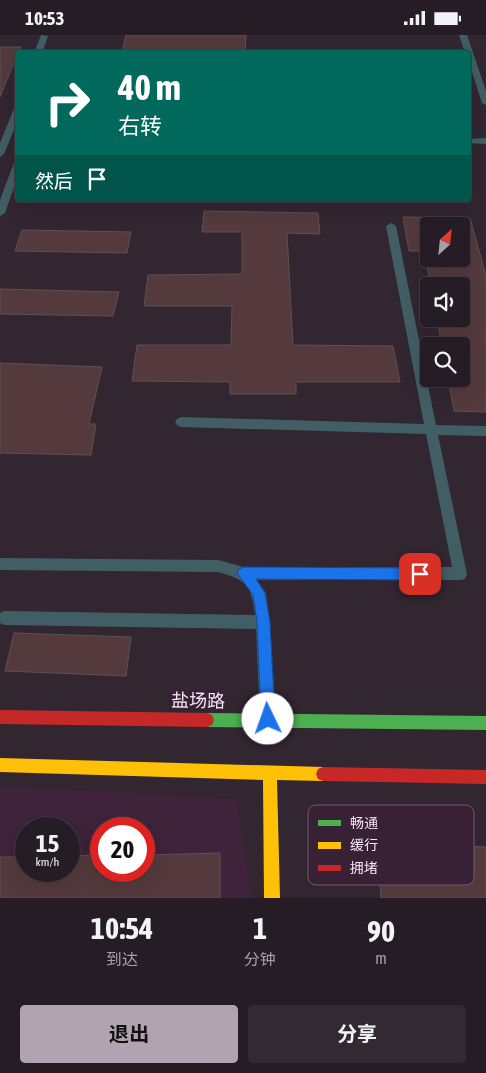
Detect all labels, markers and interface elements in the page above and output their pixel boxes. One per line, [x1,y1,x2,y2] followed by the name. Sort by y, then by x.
[25,7,64,29] text: 10:53
[118,67,181,107] text: 40 m
[35,70,100,135] icon: right
[118,113,162,139] text: 右转
[83,165,111,193] icon: arrive
[35,170,73,192] text: 然后
[420,217,470,267] north arrow
[420,217,470,387] map controls
[420,277,470,327] button: sound
[420,337,470,387] button: search
[399,553,441,595] pin
[406,560,434,588] icon: arrive
[171,690,225,711] street label: 盐场路
[241,692,293,744] position arrow
[308,805,474,885] legend
[350,815,378,831] text: 畅通
[90,817,155,882] speed limit sign: 20
[36,829,59,857] text: 15
[350,837,378,853] text: 缓行
[36,855,59,869] text: km/h
[350,860,378,876] text: 拥堵
[91,911,153,945] text: 10:54
[253,911,267,945] text: 1
[367,914,395,948] text: 90
[375,949,387,967] text: m
[106,950,138,968] text: 到达
[244,950,276,968] text: 分钟
[20,1005,238,1063] button: 退出
[248,1005,466,1063] button: 分享

